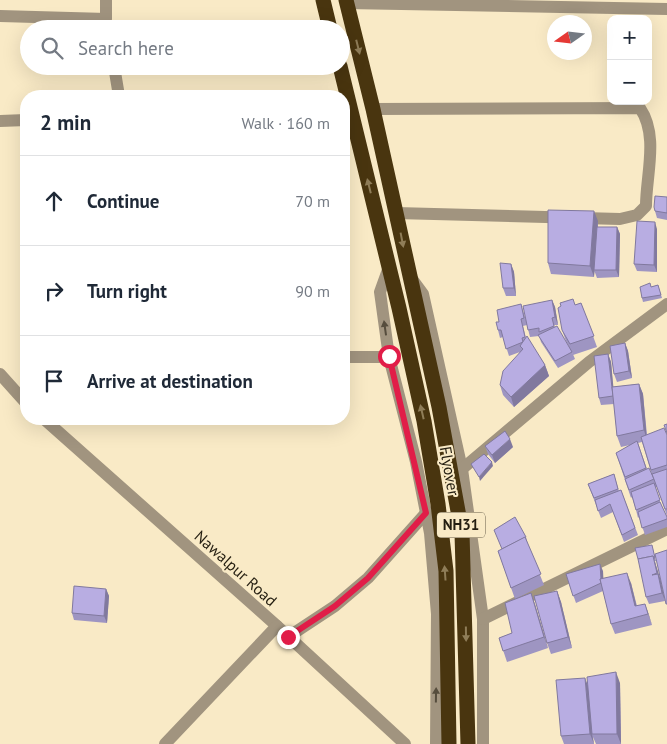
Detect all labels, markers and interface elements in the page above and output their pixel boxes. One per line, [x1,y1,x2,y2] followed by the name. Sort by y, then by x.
[547,15,592,60] north arrow
[607,15,652,105] map controls
[607,15,652,60] button: +
[20,20,350,75] search box
[38,34,66,62] icon: search
[78,36,174,60] text: Search here
[354,40,362,55] one-way arrow
[607,60,652,105] button: −
[40,109,91,136] text: 2 min
[241,113,330,133] text: Walk · 160 m
[365,178,373,193] one-way arrow
[40,187,68,215] icon: ahead
[87,189,159,213] text: Continue
[295,191,330,211] text: 70 m
[398,232,406,248] one-way arrow
[40,277,68,305] icon: right
[87,279,167,303] text: Turn right
[295,281,330,301] text: 90 m
[381,320,389,336] one-way arrow
[378,345,401,368] route start
[40,367,68,395] icon: arrive
[87,369,253,393] text: Arrive at destination
[418,405,426,420] one-way arrow
[436,445,464,498] street label: Flyover
[437,512,485,538] road number: NH31
[191,526,281,610] street label: Nawalpur Road
[441,565,449,581] one-way arrow
[277,626,300,649] route end
[462,627,470,643] one-way arrow
[432,687,440,703] one-way arrow

